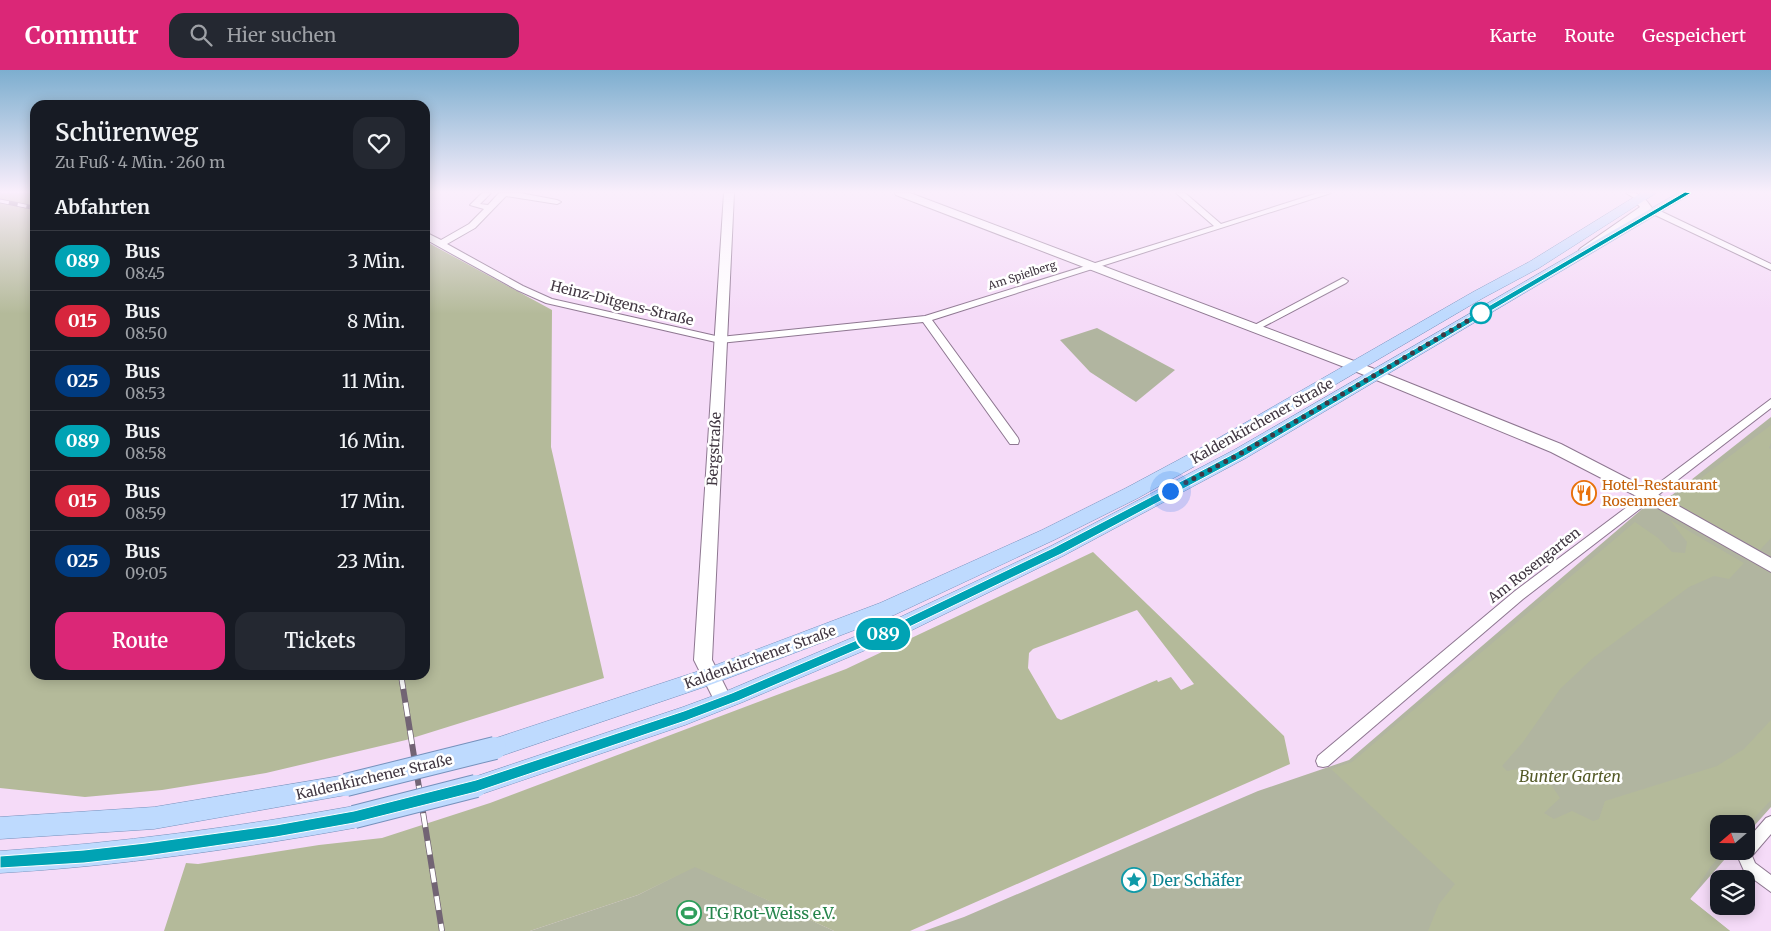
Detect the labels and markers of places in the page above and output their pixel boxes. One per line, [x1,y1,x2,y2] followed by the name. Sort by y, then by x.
[1470,302,1492,324] unlabelled marker
[1602,476,1718,510] place label: Hotel-Restaurant Rosenmeer
[1571,480,1597,506] restaurant icon: Hotel-Restaurant Rosenmeer
[1121,867,1147,893] place icon: Der Schäfer
[1152,870,1242,890] place label: Der Schäfer
[676,900,702,926] sports icon: TG Rot-Weiss e.V.
[706,903,836,923] place label: TG Rot-Weiss e.V.

